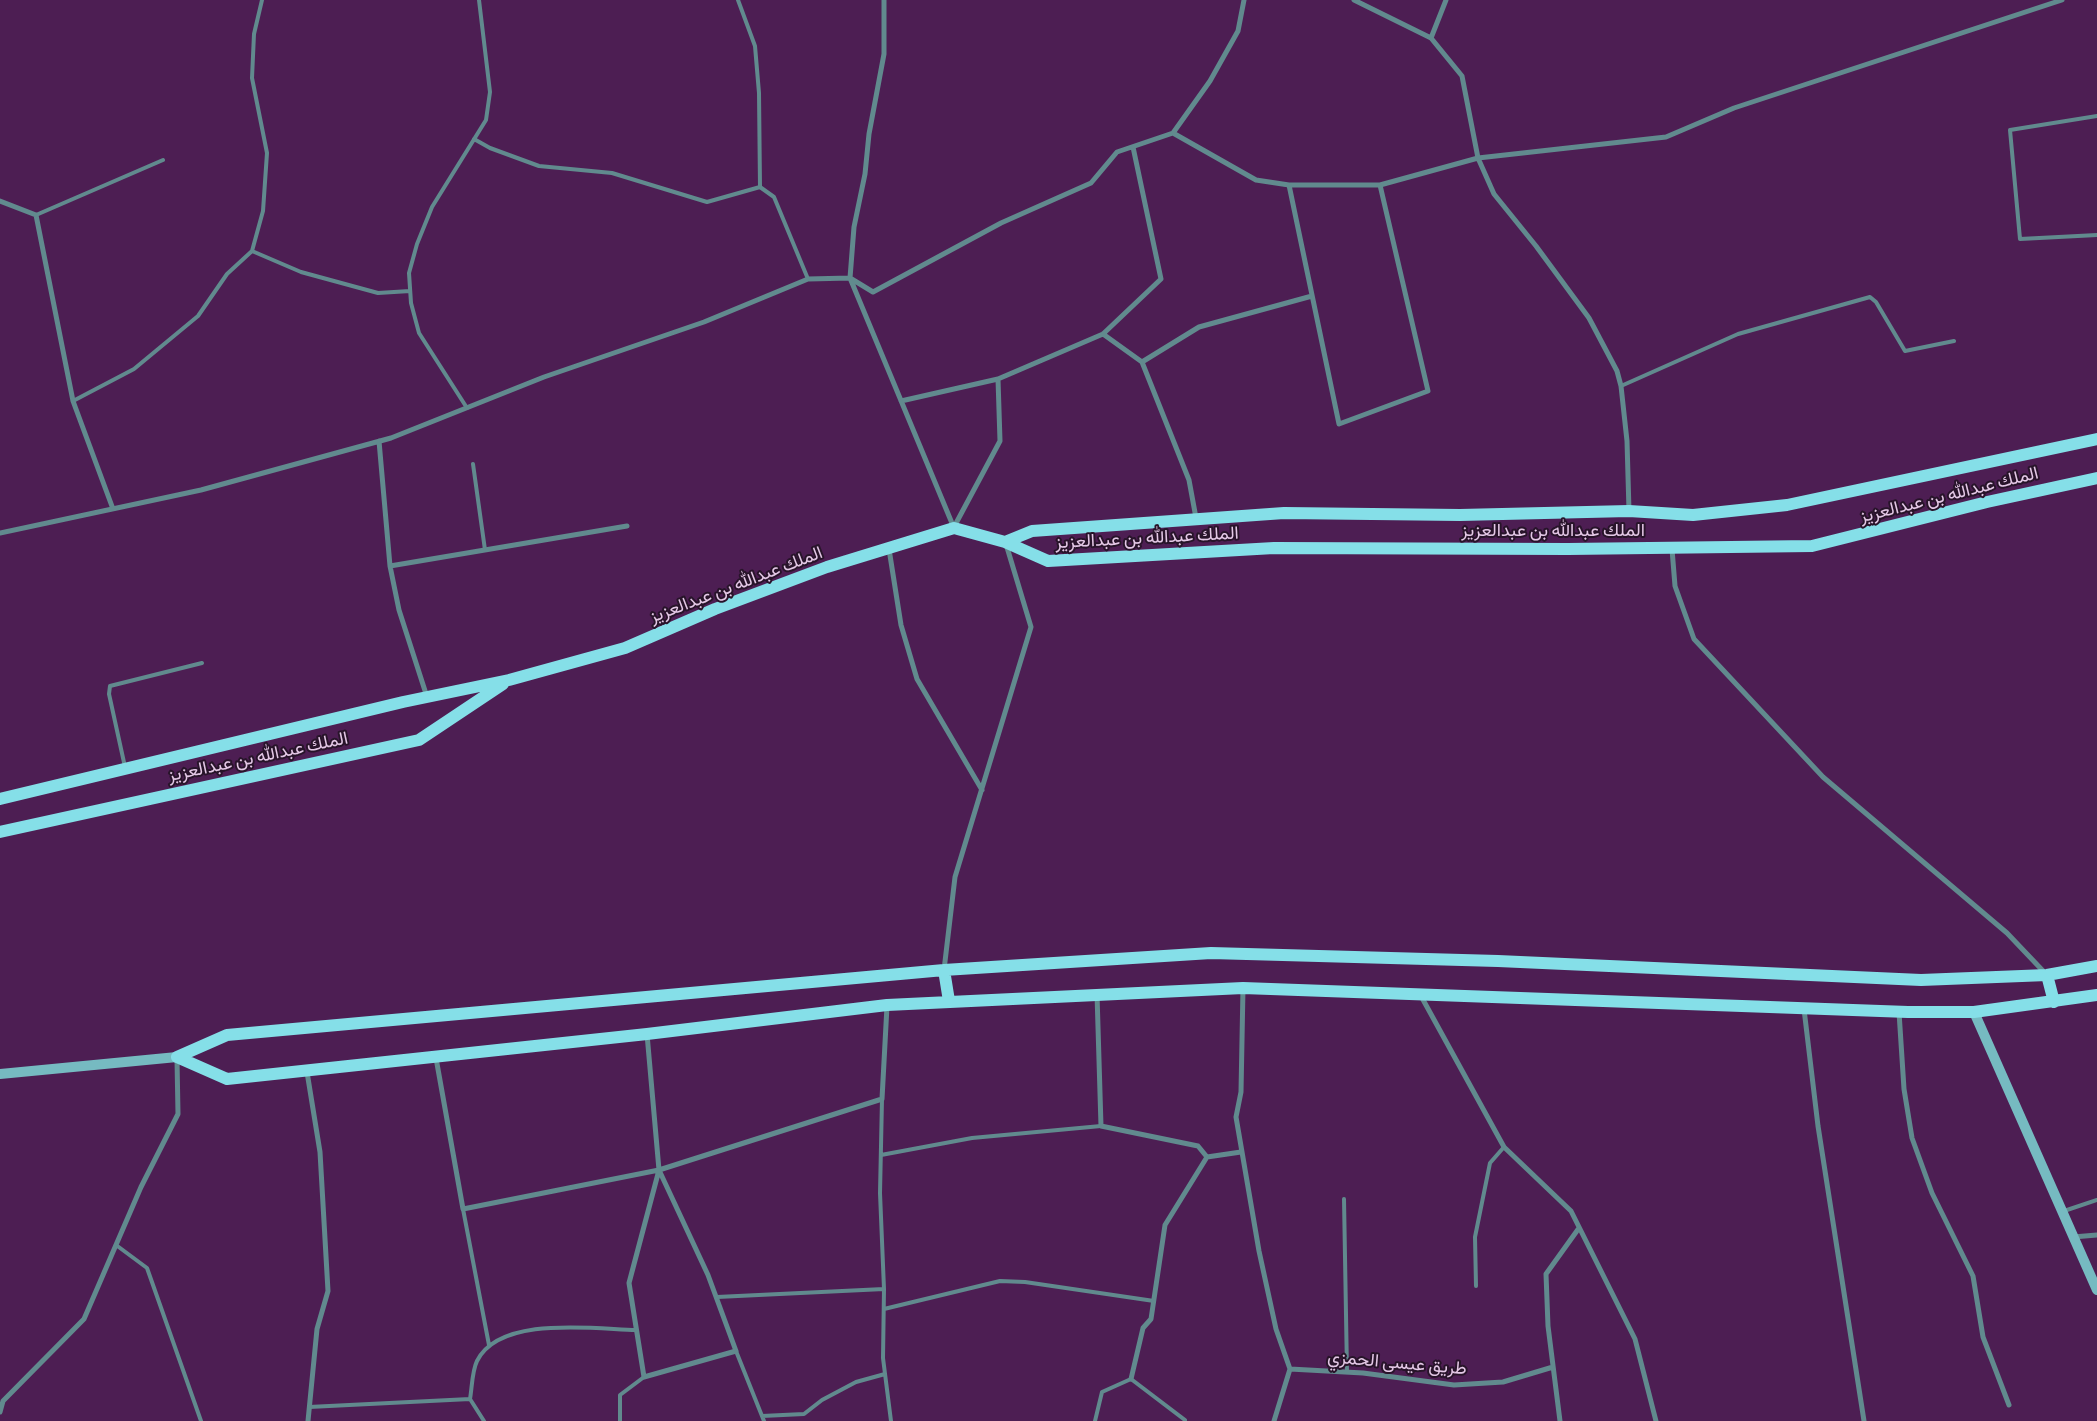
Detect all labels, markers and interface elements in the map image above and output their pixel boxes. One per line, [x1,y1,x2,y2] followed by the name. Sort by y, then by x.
[1857,462,2041,528] street label: الملك عبدالله بن عبدالعزيز
[1461,520,1645,542] street label: الملك عبدالله بن عبدالعزيز
[1055,522,1239,554] street label: الملك عبدالله بن عبدالعزيز
[646,542,826,628] street label: الملك عبدالله بن عبدالعزيز
[166,727,350,787] street label: الملك عبدالله بن عبدالعزيز
[1326,1346,1468,1380] street label: طريق عيسى الحمزي

